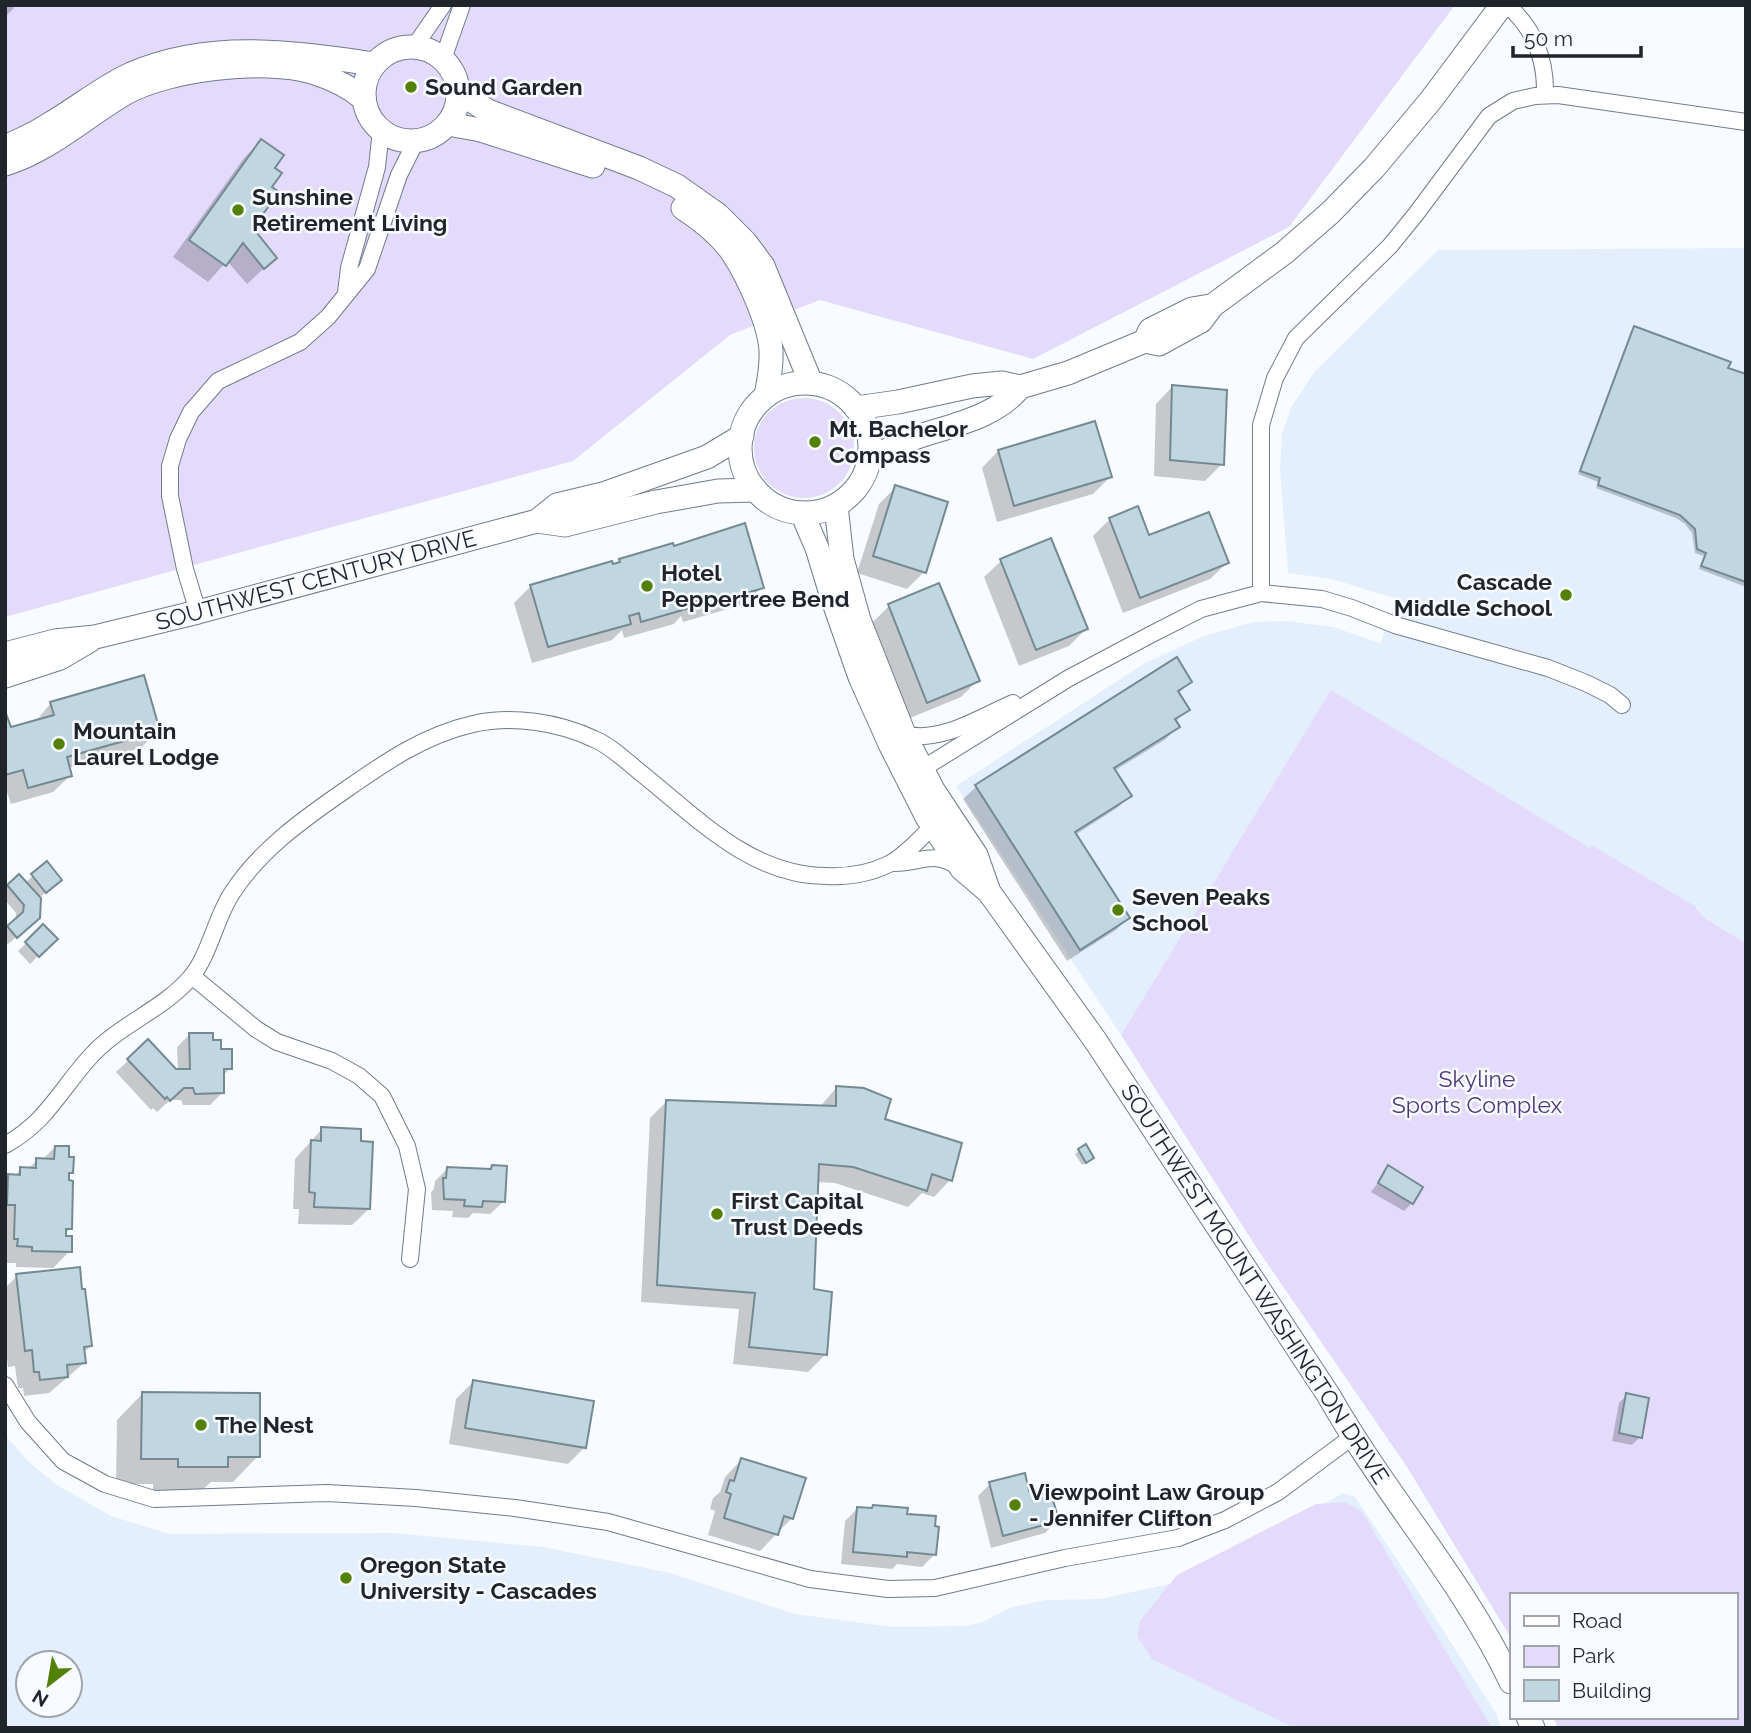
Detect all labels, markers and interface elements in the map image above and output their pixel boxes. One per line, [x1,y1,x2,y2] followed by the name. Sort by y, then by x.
[1513,14,1641,58] scale bar
[1524,26,1573,51] text: 50 m
[425,73,583,100] place label: Sound Garden
[403,79,419,95] marker: Sound Garden
[252,183,447,236] place label: Sunshine Retirement Living
[230,202,246,218] marker: Sunshine Retirement Living
[829,415,968,468] place label: Mt. Bachelor Compass
[807,434,823,450] marker: Mt. Bachelor Compass
[153,524,479,635] street label: SOUTHWEST CENTURY DRIVE
[661,559,850,612] place label: Hotel Peppertree Bend
[1394,568,1553,621] place label: Cascade Middle School
[639,578,655,594] marker: Hotel Peppertree Bend
[1558,587,1574,603] marker: Cascade Middle School
[73,717,219,770] place label: Mountain Laurel Lodge
[51,736,67,752] marker: Mountain Laurel Lodge
[1132,883,1270,936] place label: Seven Peaks School
[1110,902,1126,918] marker: Seven Peaks School
[1392,1065,1563,1118] park label: Skyline Sports Complex
[1116,1079,1395,1489] street label: SOUTHWEST MOUNT WASHINGTON DRIVE
[731,1187,864,1240] place label: First Capital Trust Deeds
[709,1206,725,1222] marker: First Capital Trust Deeds
[215,1411,314,1438] place label: The Nest
[193,1417,209,1433] marker: The Nest
[1029,1478,1264,1531] place label: Viewpoint Law Group - Jennifer Clifton
[1007,1497,1023,1513] marker: Viewpoint Law Group - Jennifer Clifton
[360,1551,597,1604] place label: Oregon State University - Cascades
[338,1570,354,1586] marker: Oregon State University - Cascades
[1510,1593,1737,1719] legend
[1572,1608,1622,1633] text: Road
[1572,1643,1615,1668] text: Park
[14,1649,84,1719] north arrow
[1572,1678,1652,1703] text: Building
[28,1685,52,1712] text: N

